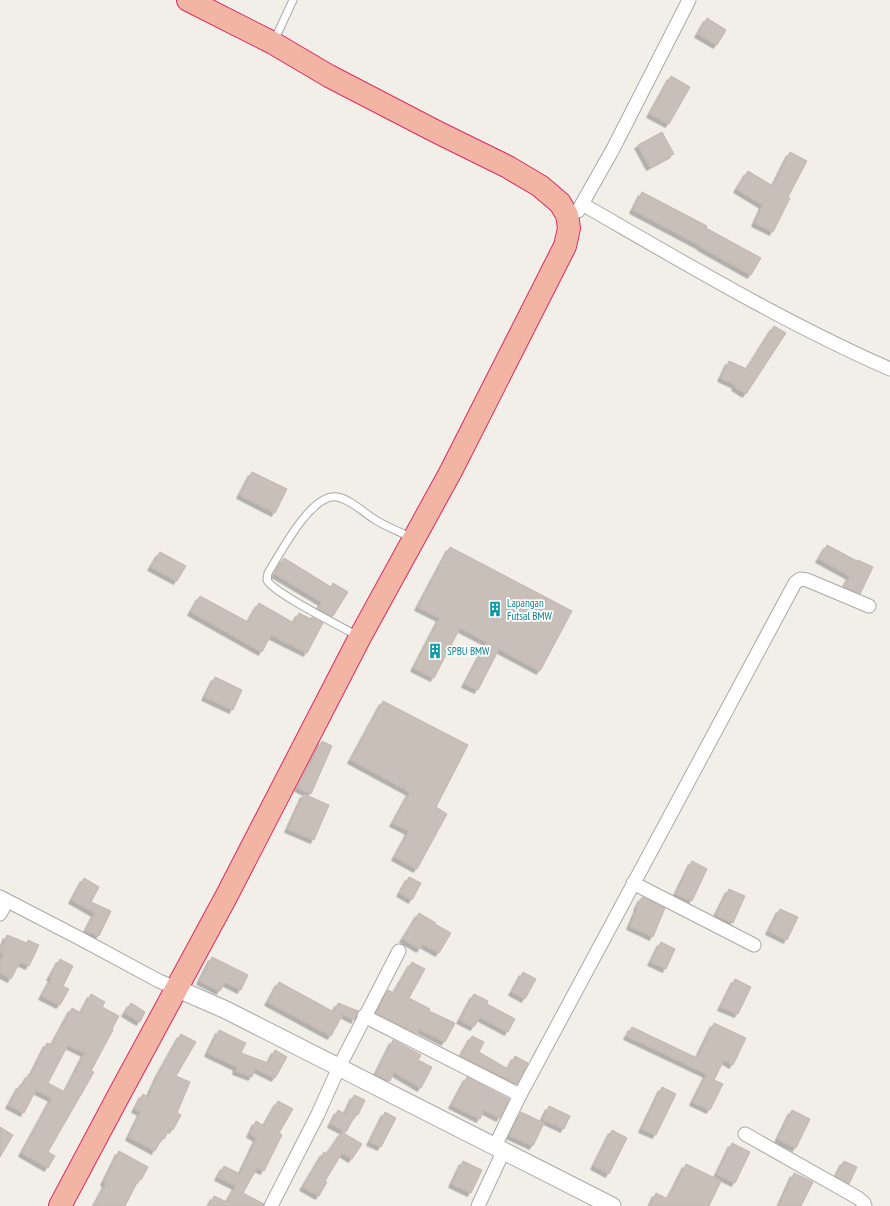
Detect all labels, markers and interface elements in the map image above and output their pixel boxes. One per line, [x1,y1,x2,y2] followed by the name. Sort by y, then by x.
[507,596,553,623] place label: Lapangan Futsal BMW
[486,600,504,618] building icon: Lapangan Futsal BMW
[426,642,444,660] building icon: SPBU BMW
[447,644,490,658] place label: SPBU BMW

